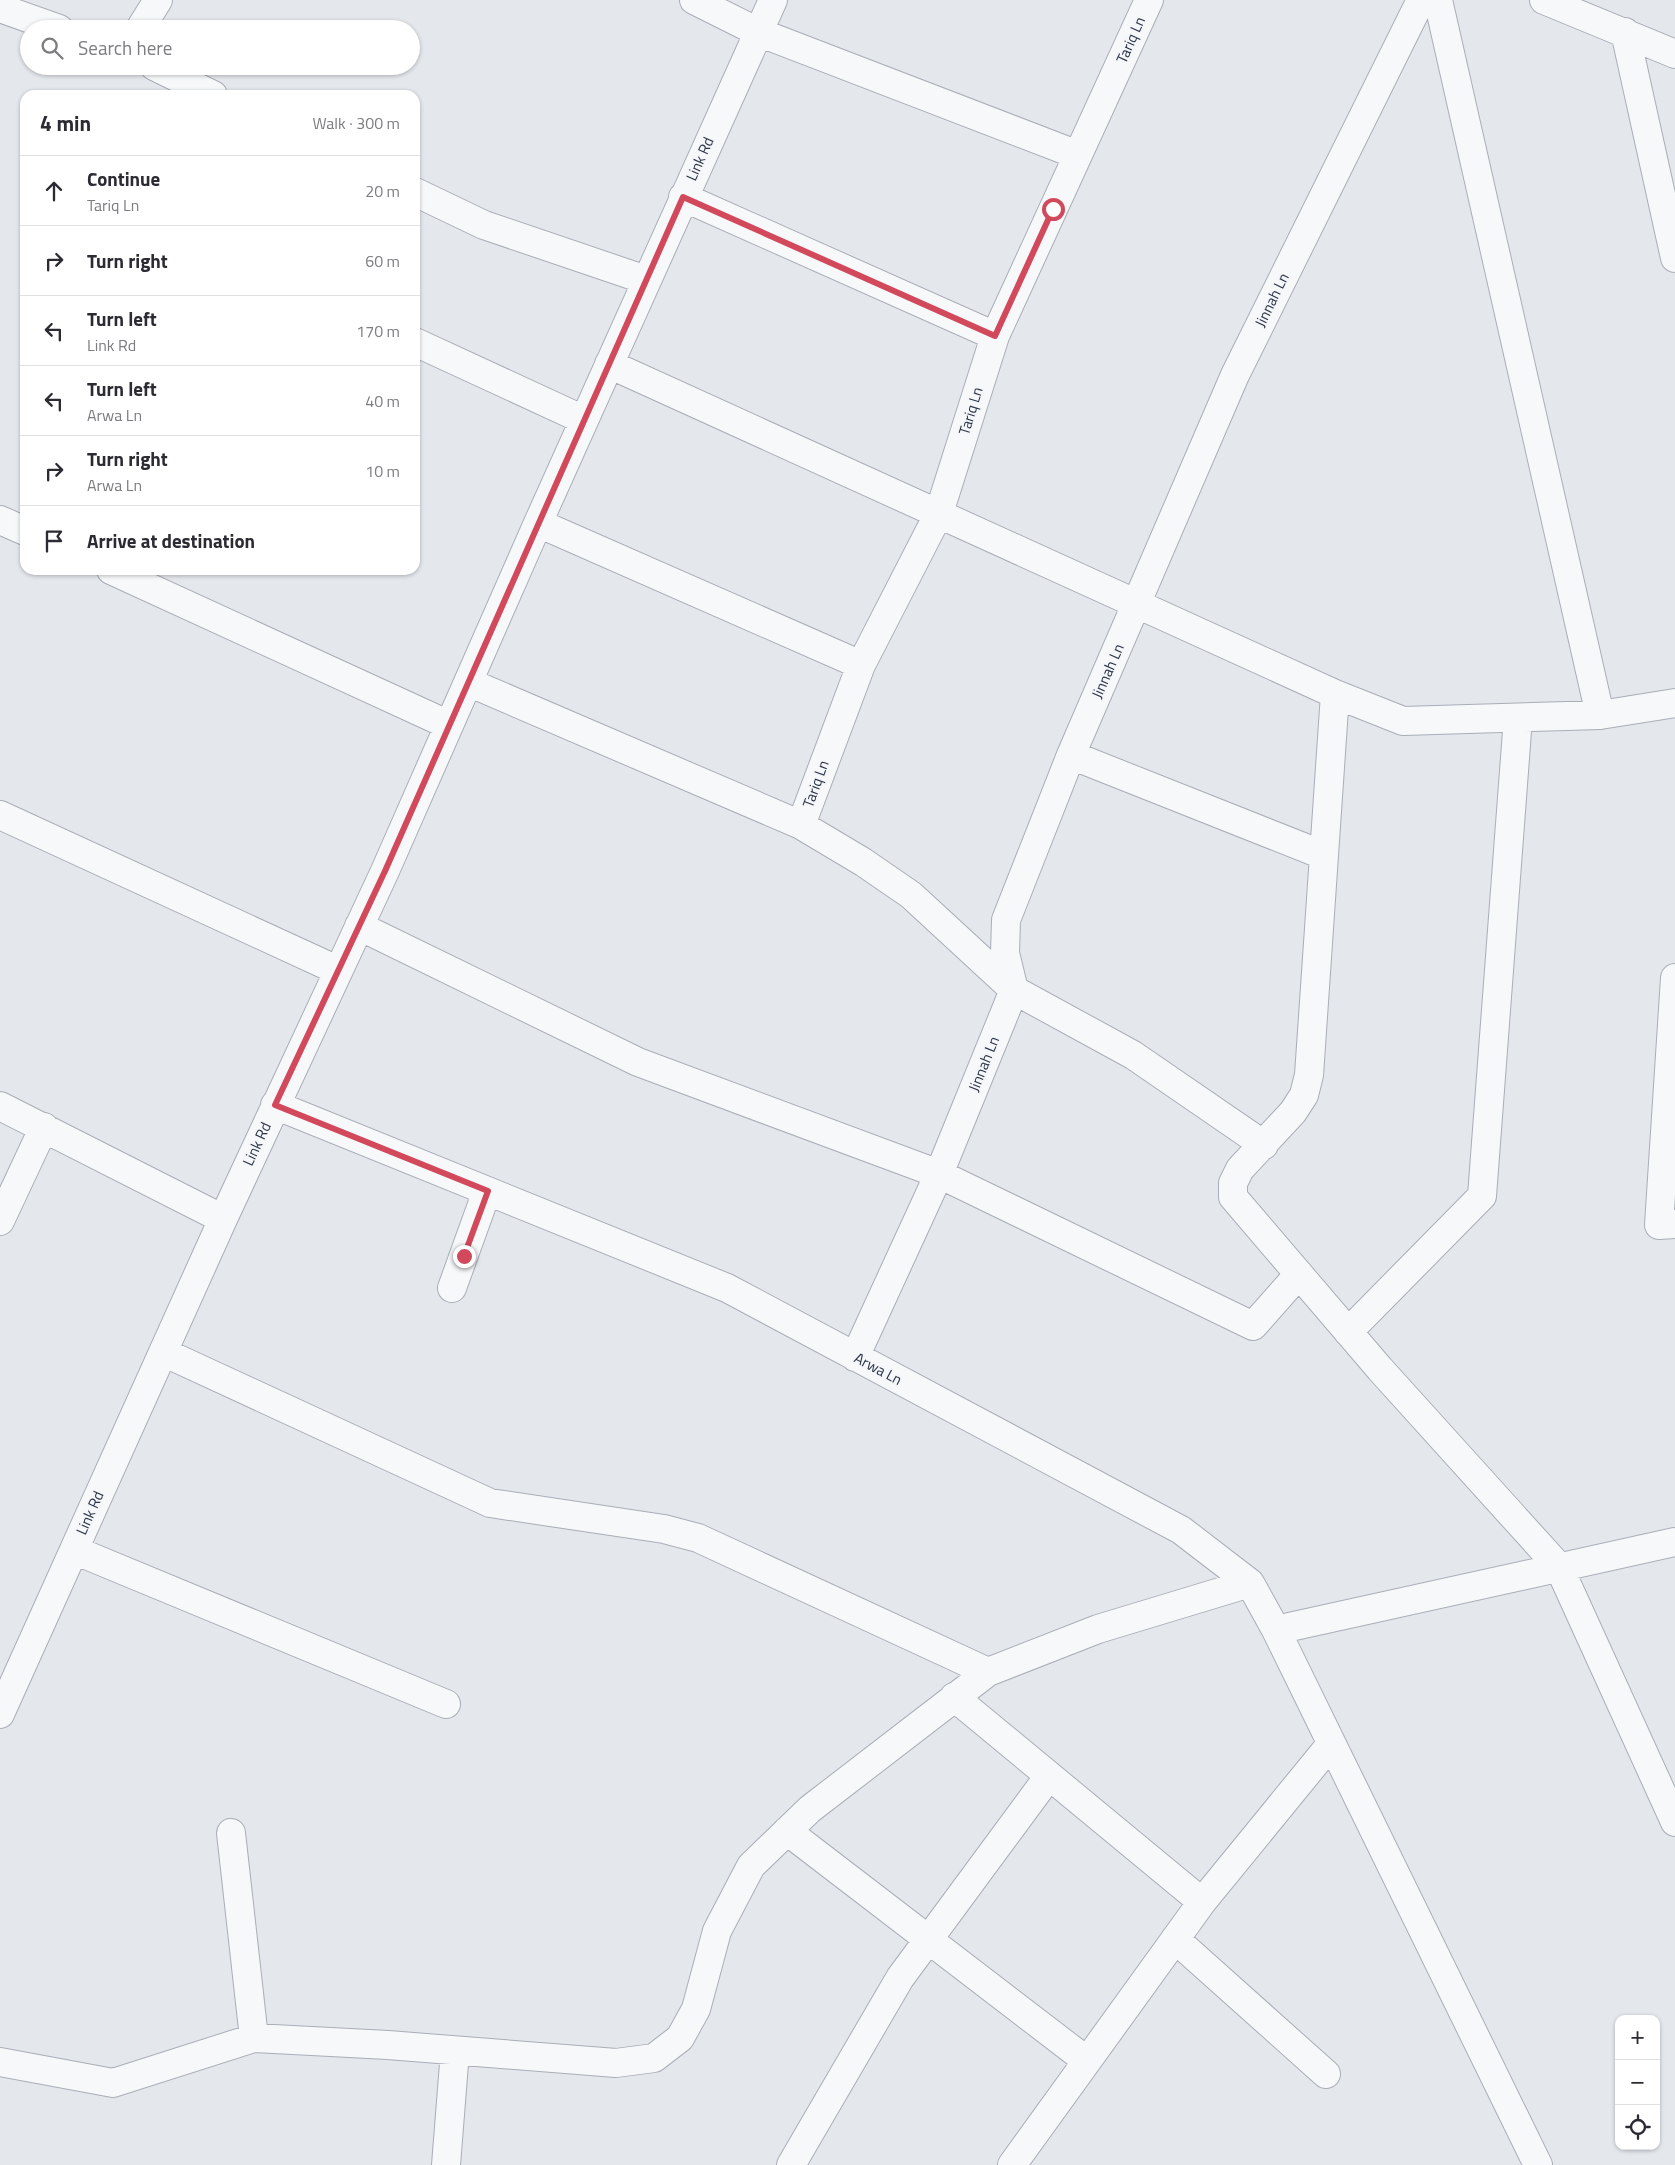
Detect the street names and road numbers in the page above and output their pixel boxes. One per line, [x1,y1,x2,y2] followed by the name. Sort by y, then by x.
[1110,13,1151,67] street label: Tariq Ln
[680,133,719,185] street label: Link Rd
[1249,269,1295,331] street label: Jinnah Ln
[952,384,989,438] street label: Tariq Ln
[1085,640,1130,702] street label: Jinnah Ln
[796,757,835,811] street label: Tariq Ln
[962,1033,1005,1095] street label: Jinnah Ln
[236,1118,277,1170] street label: Link Rd
[850,1346,906,1391] street label: Arwa Ln
[70,1487,109,1539] street label: Link Rd

